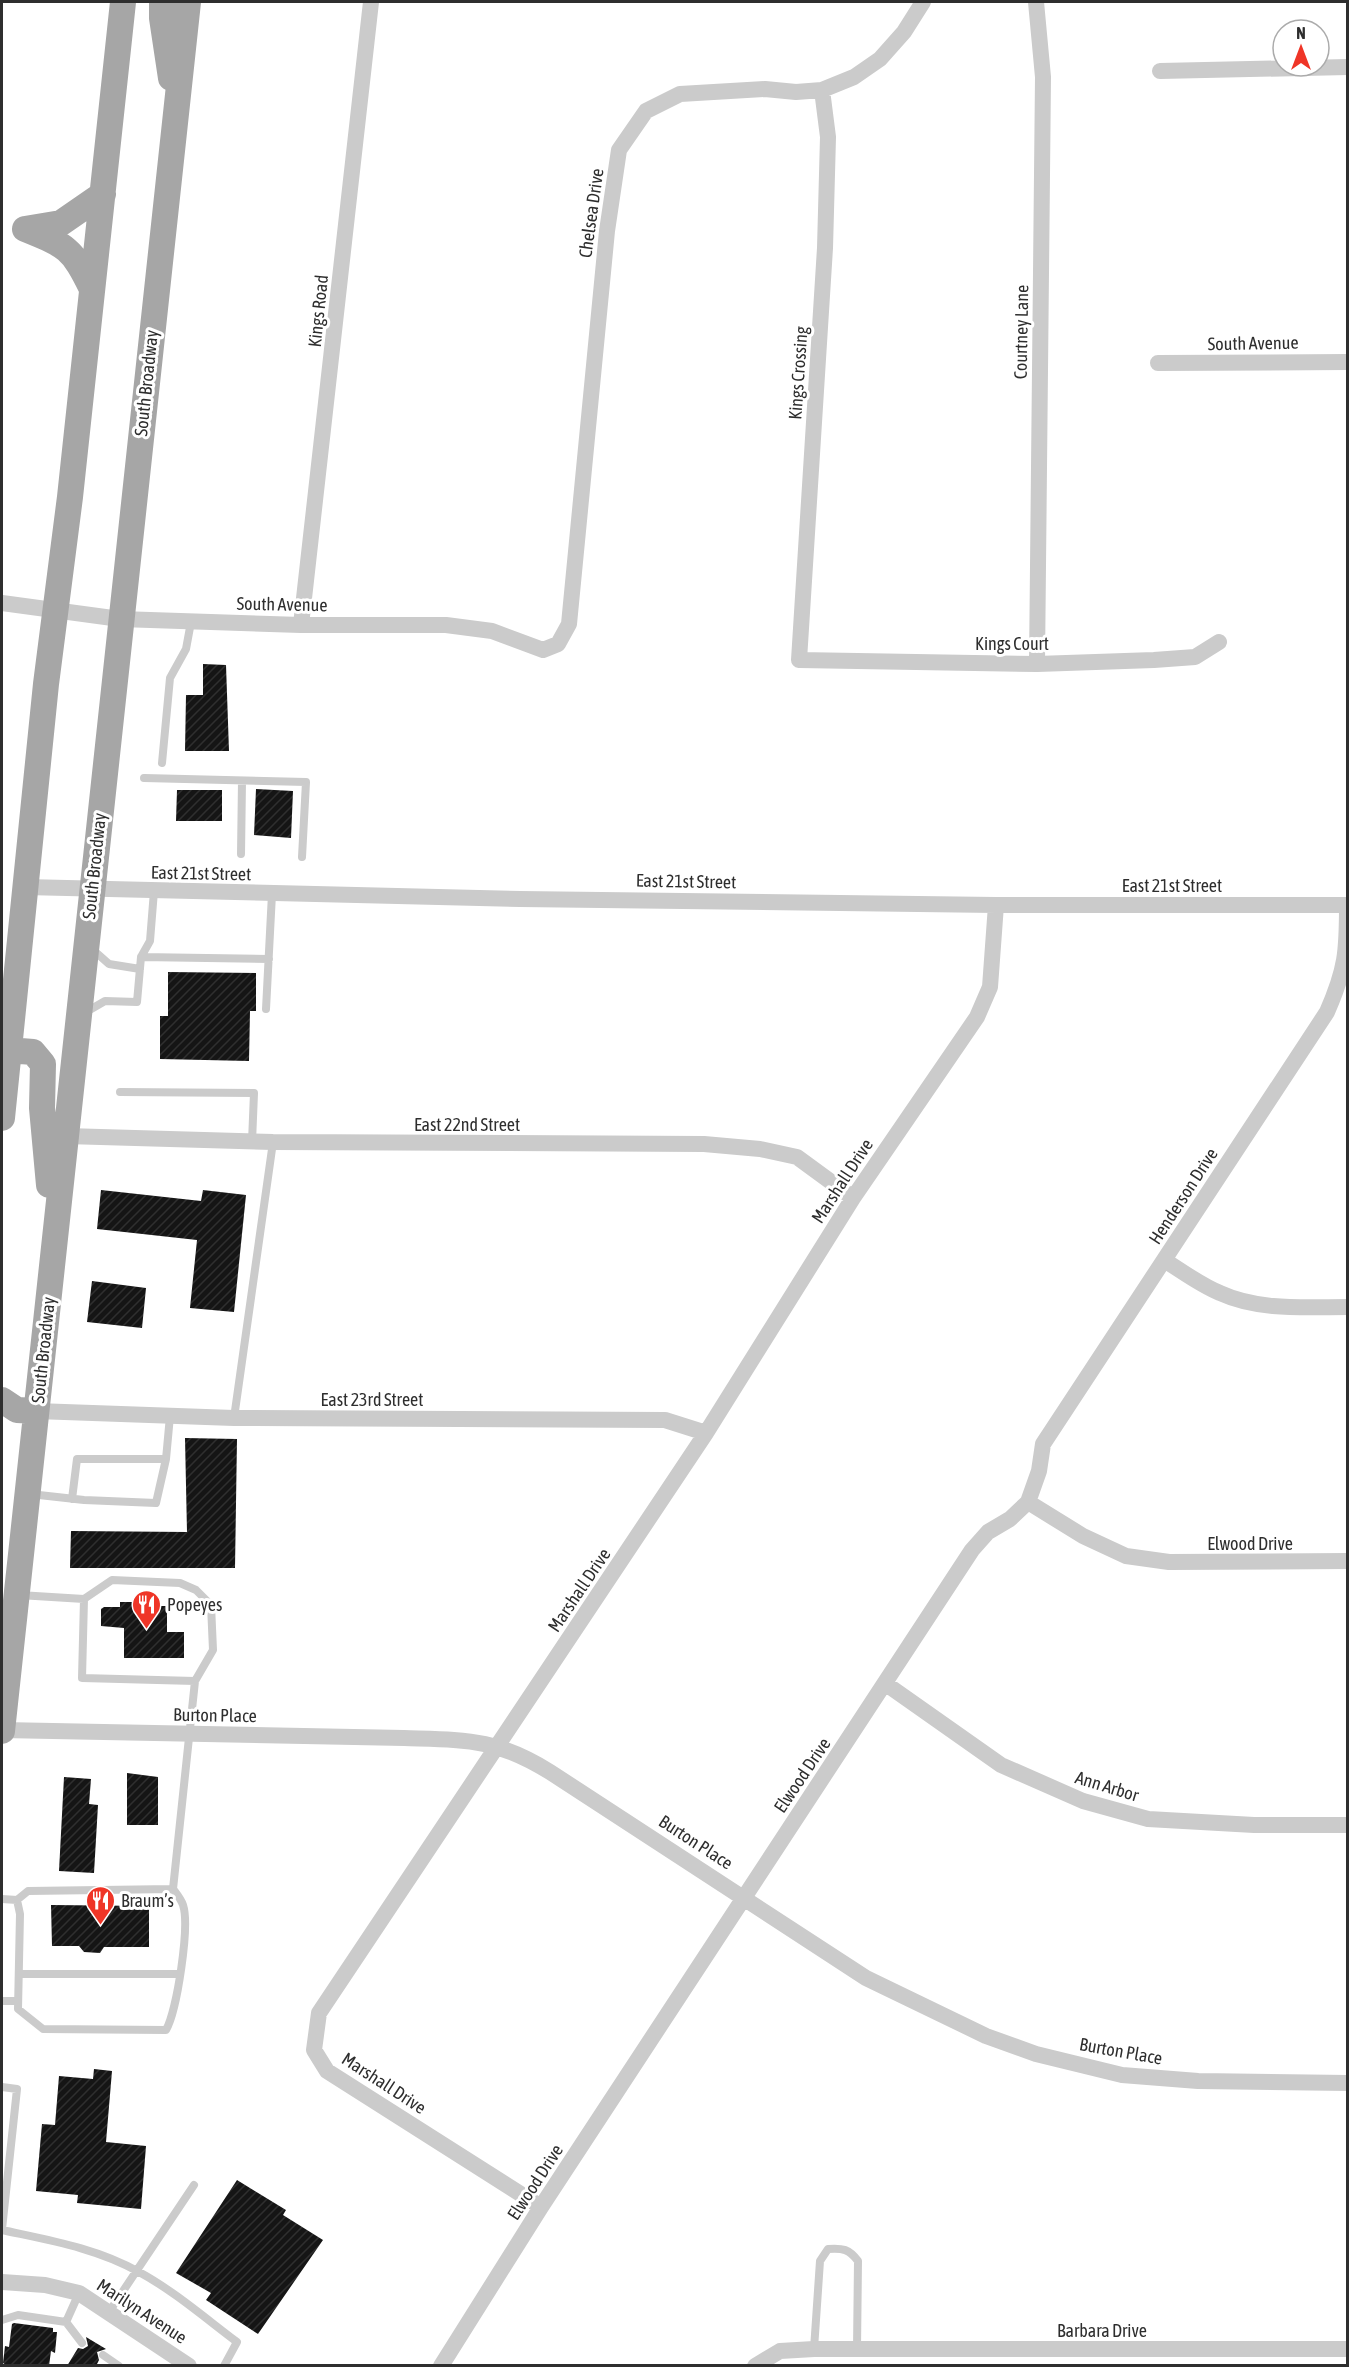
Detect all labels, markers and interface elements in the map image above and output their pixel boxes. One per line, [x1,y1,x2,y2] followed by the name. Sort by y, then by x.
[1271,18,1331,78] north arrow
[1296,24,1306,42] text: N
[574,167,608,259] street label: Chelsea Drive
[304,274,332,348] street label: Kings Road
[1010,285,1032,379] street label: Courtney Lane
[784,325,812,420] street label: Kings Crossing
[130,329,162,437] street label: South Broadway
[1207,332,1299,354] street label: South Avenue
[236,593,328,615] street label: South Avenue
[975,633,1049,654] street label: Kings Court
[78,812,110,920] street label: South Broadway
[151,862,251,884] street label: East 21st Street
[636,870,736,892] street label: East 21st Street
[1122,875,1222,896] street label: East 21st Street
[414,1114,520,1135] street label: East 22nd Street
[807,1135,877,1227] street label: Marshall Drive
[1144,1144,1222,1248] street label: Henderson Drive
[27,1296,59,1404] street label: South Broadway
[321,1389,423,1410] street label: East 23rd Street
[1207,1533,1293,1554] street label: Elwood Drive
[543,1544,615,1636] street label: Marshall Drive
[130,1588,162,1630] restaurant icon: Popeyes
[167,1594,222,1615] place label: Popeyes
[173,1704,257,1726] street label: Burton Place
[769,1734,835,1816] street label: Elwood Drive
[1073,1766,1142,1806] street label: Ann Arbor
[655,1810,737,1874] street label: Burton Place
[84,1884,116,1926] restaurant icon: Braum’s
[121,1890,174,1911] place label: Braum’s
[1078,2033,1164,2069] street label: Burton Place
[338,2048,430,2118] street label: Marshall Drive
[503,2140,567,2224] street label: Elwood Drive
[93,2274,191,2348] street label: Marilyn Avenue
[1057,2320,1147,2341] street label: Barbara Drive

